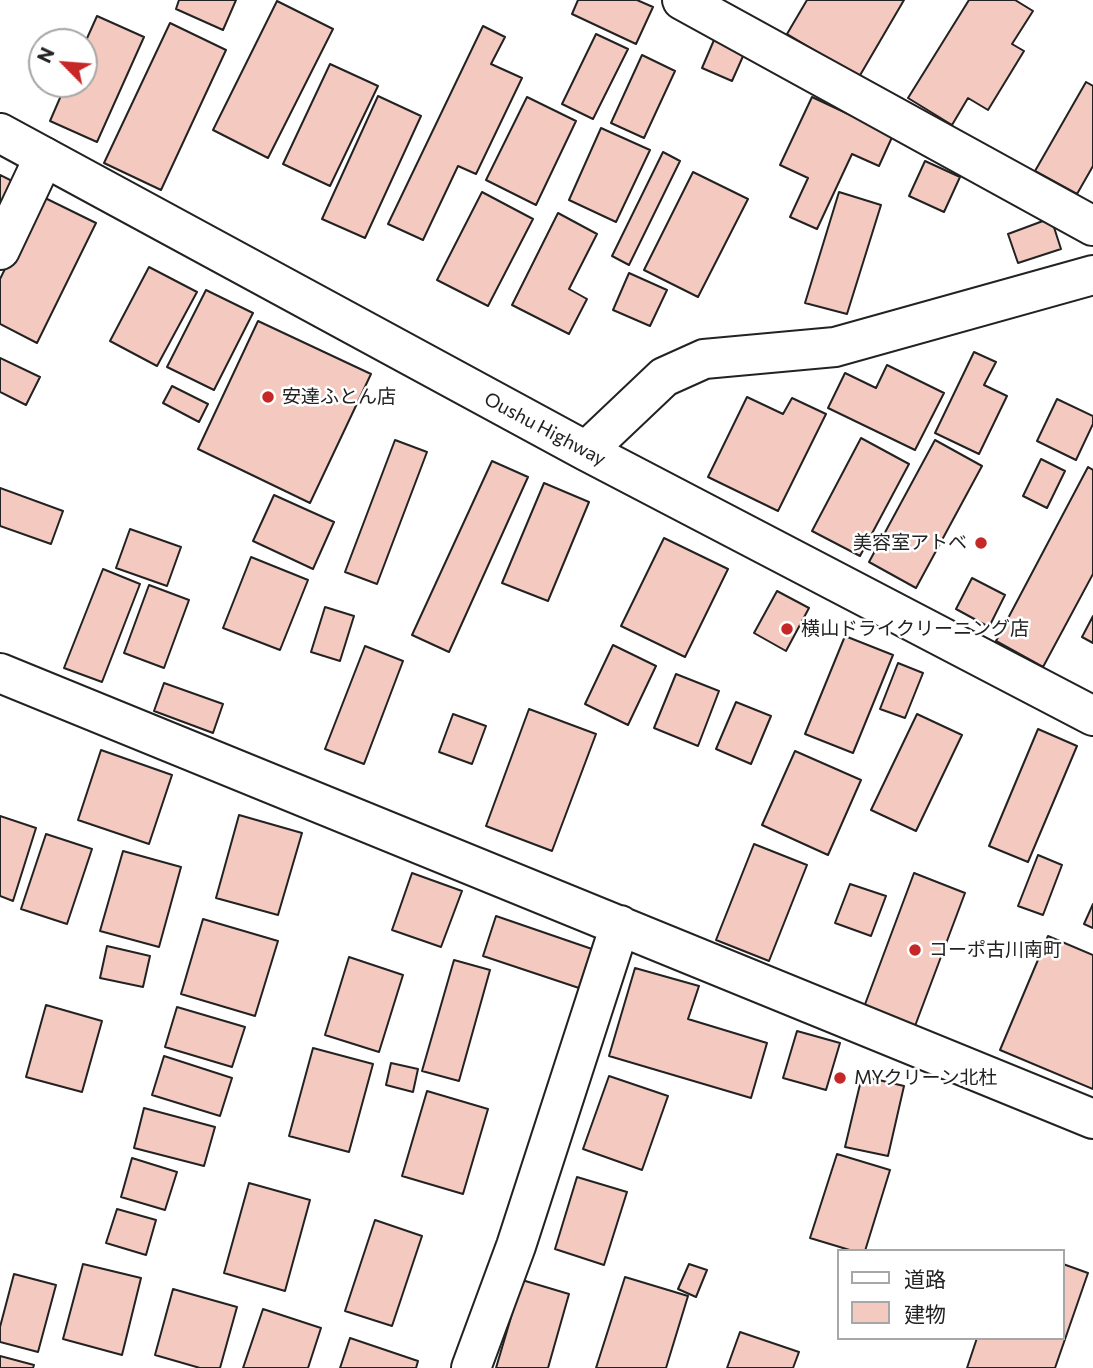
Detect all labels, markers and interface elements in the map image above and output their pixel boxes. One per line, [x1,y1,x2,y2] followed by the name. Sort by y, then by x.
[28,28,98,98] north arrow
[32,43,59,66] text: N
[282,386,396,408] place label: 安達ふとん店
[480,387,610,471] street label: Oushu Highway
[260,389,276,405] marker: 安達ふとん店
[853,532,967,554] place label: 美容室アトベ
[973,535,989,551] marker: 美容室アトベ
[801,618,1029,640] place label: 横山ドライクリーニング店
[779,621,795,637] marker: 横山ドライクリーニング店
[929,939,1062,961] place label: コーポ古川南町
[907,942,923,958] marker: コーポ古川南町
[854,1067,998,1089] place label: MYクリーン北杜
[832,1070,848,1086] marker: MYクリーン北杜
[838,1249,1065,1340] legend
[904,1266,946,1291] text: 道路
[904,1301,946,1326] text: 建物

